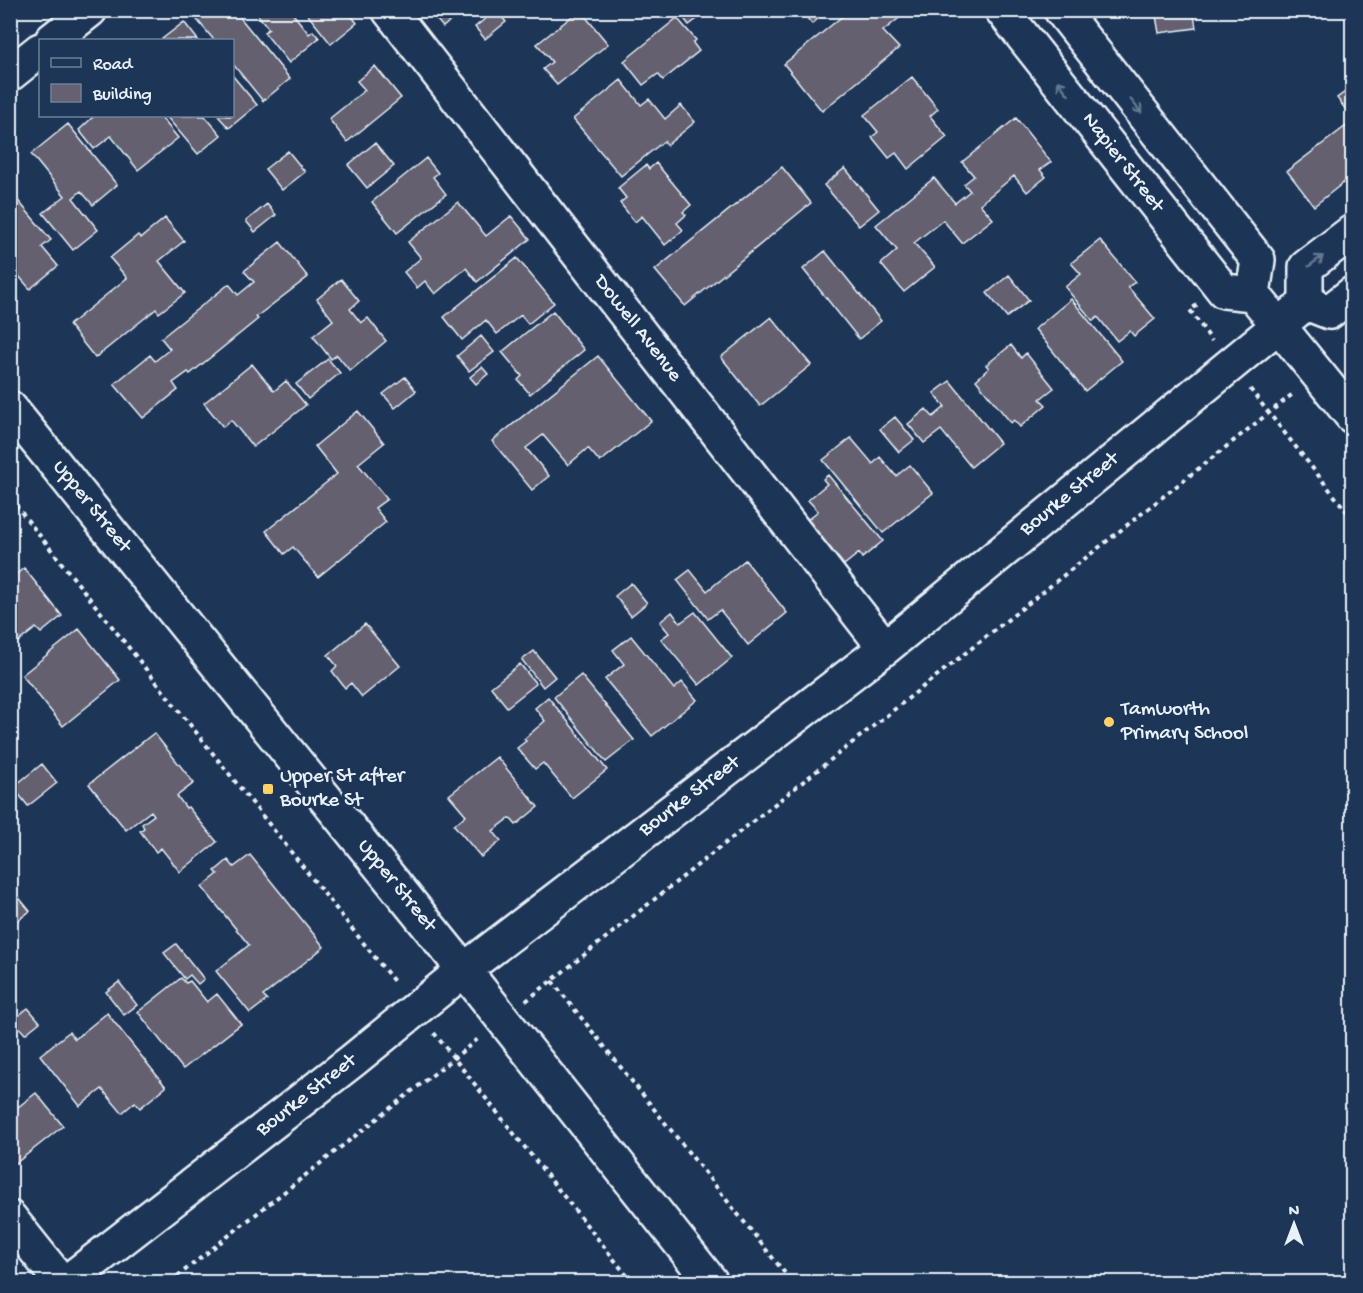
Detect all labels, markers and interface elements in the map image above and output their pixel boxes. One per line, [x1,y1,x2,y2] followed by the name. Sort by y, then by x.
[39,39,234,117] legend
[93,55,134,76] text: Road
[1056,80,1069,96] one-way arrow
[92,85,152,106] text: Building
[1130,98,1143,114] one-way arrow
[1075,108,1170,220] street label: Napier Street
[1307,255,1323,267] one-way arrow
[586,269,687,388] street label: Dowell Avenue
[1015,446,1126,543] street label: Bourke Street
[46,456,137,560] street label: Upper Street
[1120,698,1248,747] place label: Tamworth Primary School
[1102,715,1116,729] marker: Tamworth Primary School
[634,749,747,844] street label: Bourke Street
[279,765,406,814] place label: Upper St after Bourke St
[261,782,275,796] marker: Upper St after Bourke St
[351,835,442,939] street label: Upper Street
[251,1048,364,1143] street label: Bourke Street
[1264,1194,1324,1254] north arrow
[1289,1203,1300,1222] text: N

